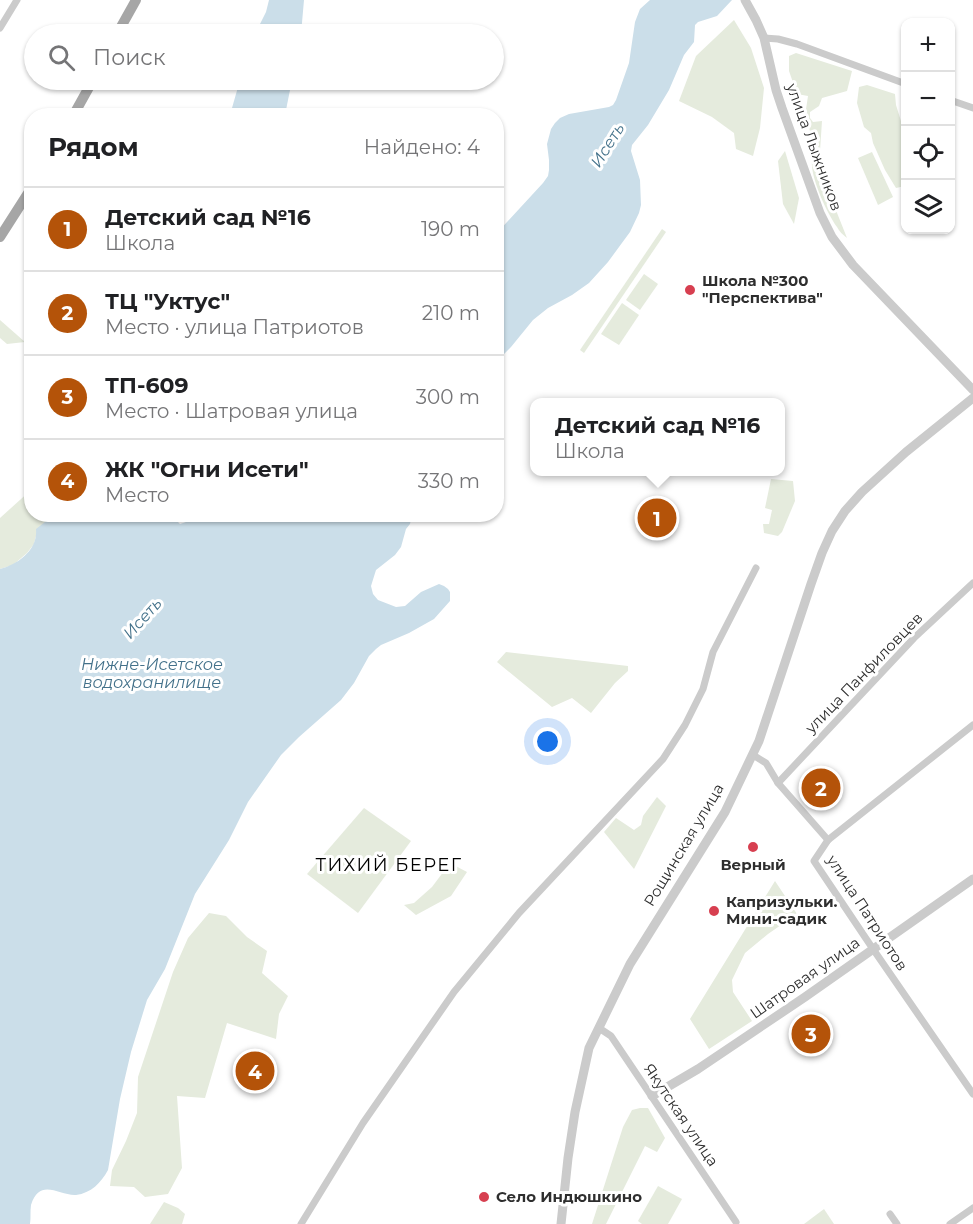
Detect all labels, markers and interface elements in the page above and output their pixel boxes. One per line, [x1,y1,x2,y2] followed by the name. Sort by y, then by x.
[901,18,955,234] map controls
[901,18,955,72] button: +
[24,24,504,90] search box
[45,41,78,74] icon: search
[93,44,165,71] text: Поиск
[901,72,955,126] button: −
[782,80,846,213] street label: улица Лыжников
[587,120,628,171] water label: Исеть
[901,126,955,180] button: locate
[48,131,139,163] text: Рядом
[364,135,480,159] text: Найдено: 4
[901,180,955,234] button: layers
[105,204,311,231] text: Детский сад №16
[64,217,71,241] text: 1
[421,217,480,241] text: 190 m
[105,231,175,255] text: Школа
[702,271,823,307] place label: Школа №300 "Перспектива"
[683,283,697,297] marker: Школа №300 "Перспектива"
[105,288,230,315] text: ТЦ "Уктус"
[62,301,73,325] text: 2
[422,301,480,325] text: 210 m
[105,315,364,339] text: Место · улица Патриотов
[105,372,188,399] text: ТП-609
[62,385,73,409] text: 3
[416,385,480,409] text: 300 m
[530,398,785,476] popup
[105,399,358,423] text: Место · Шатровая улица
[555,412,760,439] text: Детский сад №16
[555,439,625,463] text: Школа
[105,456,309,483] text: ЖК "Огни Исети"
[61,469,74,493] text: 4
[418,469,480,493] text: 330 m
[105,483,169,507] text: Место
[638,496,676,540] pin: 1
[119,594,166,643] water label: Исеть
[800,608,926,738] street label: улица Панфиловцев
[81,655,223,692] water label: Нижне-Исетское водохранилище
[533,727,562,756] your location
[802,766,840,810] pin: 2
[639,780,728,910] street label: Рощинская улица
[746,840,760,854] marker: Верный
[822,850,912,974] street label: улица Патриотов
[316,854,462,876] district label: ТИХИЙ БЕРЕГ
[720,855,786,874] place label: Верный
[726,892,838,928] place label: Капризульки. Мини-садик
[707,904,721,918] marker: Капризульки. Мини-садик
[746,933,863,1023] street label: Шатровая улица
[792,1012,830,1056] pin: 3
[236,1048,274,1094] pin: 4
[640,1060,723,1170] street label: Якутская улица
[496,1187,642,1206] place label: Село Индюшкино
[477,1190,491,1204] marker: Село Индюшкино

